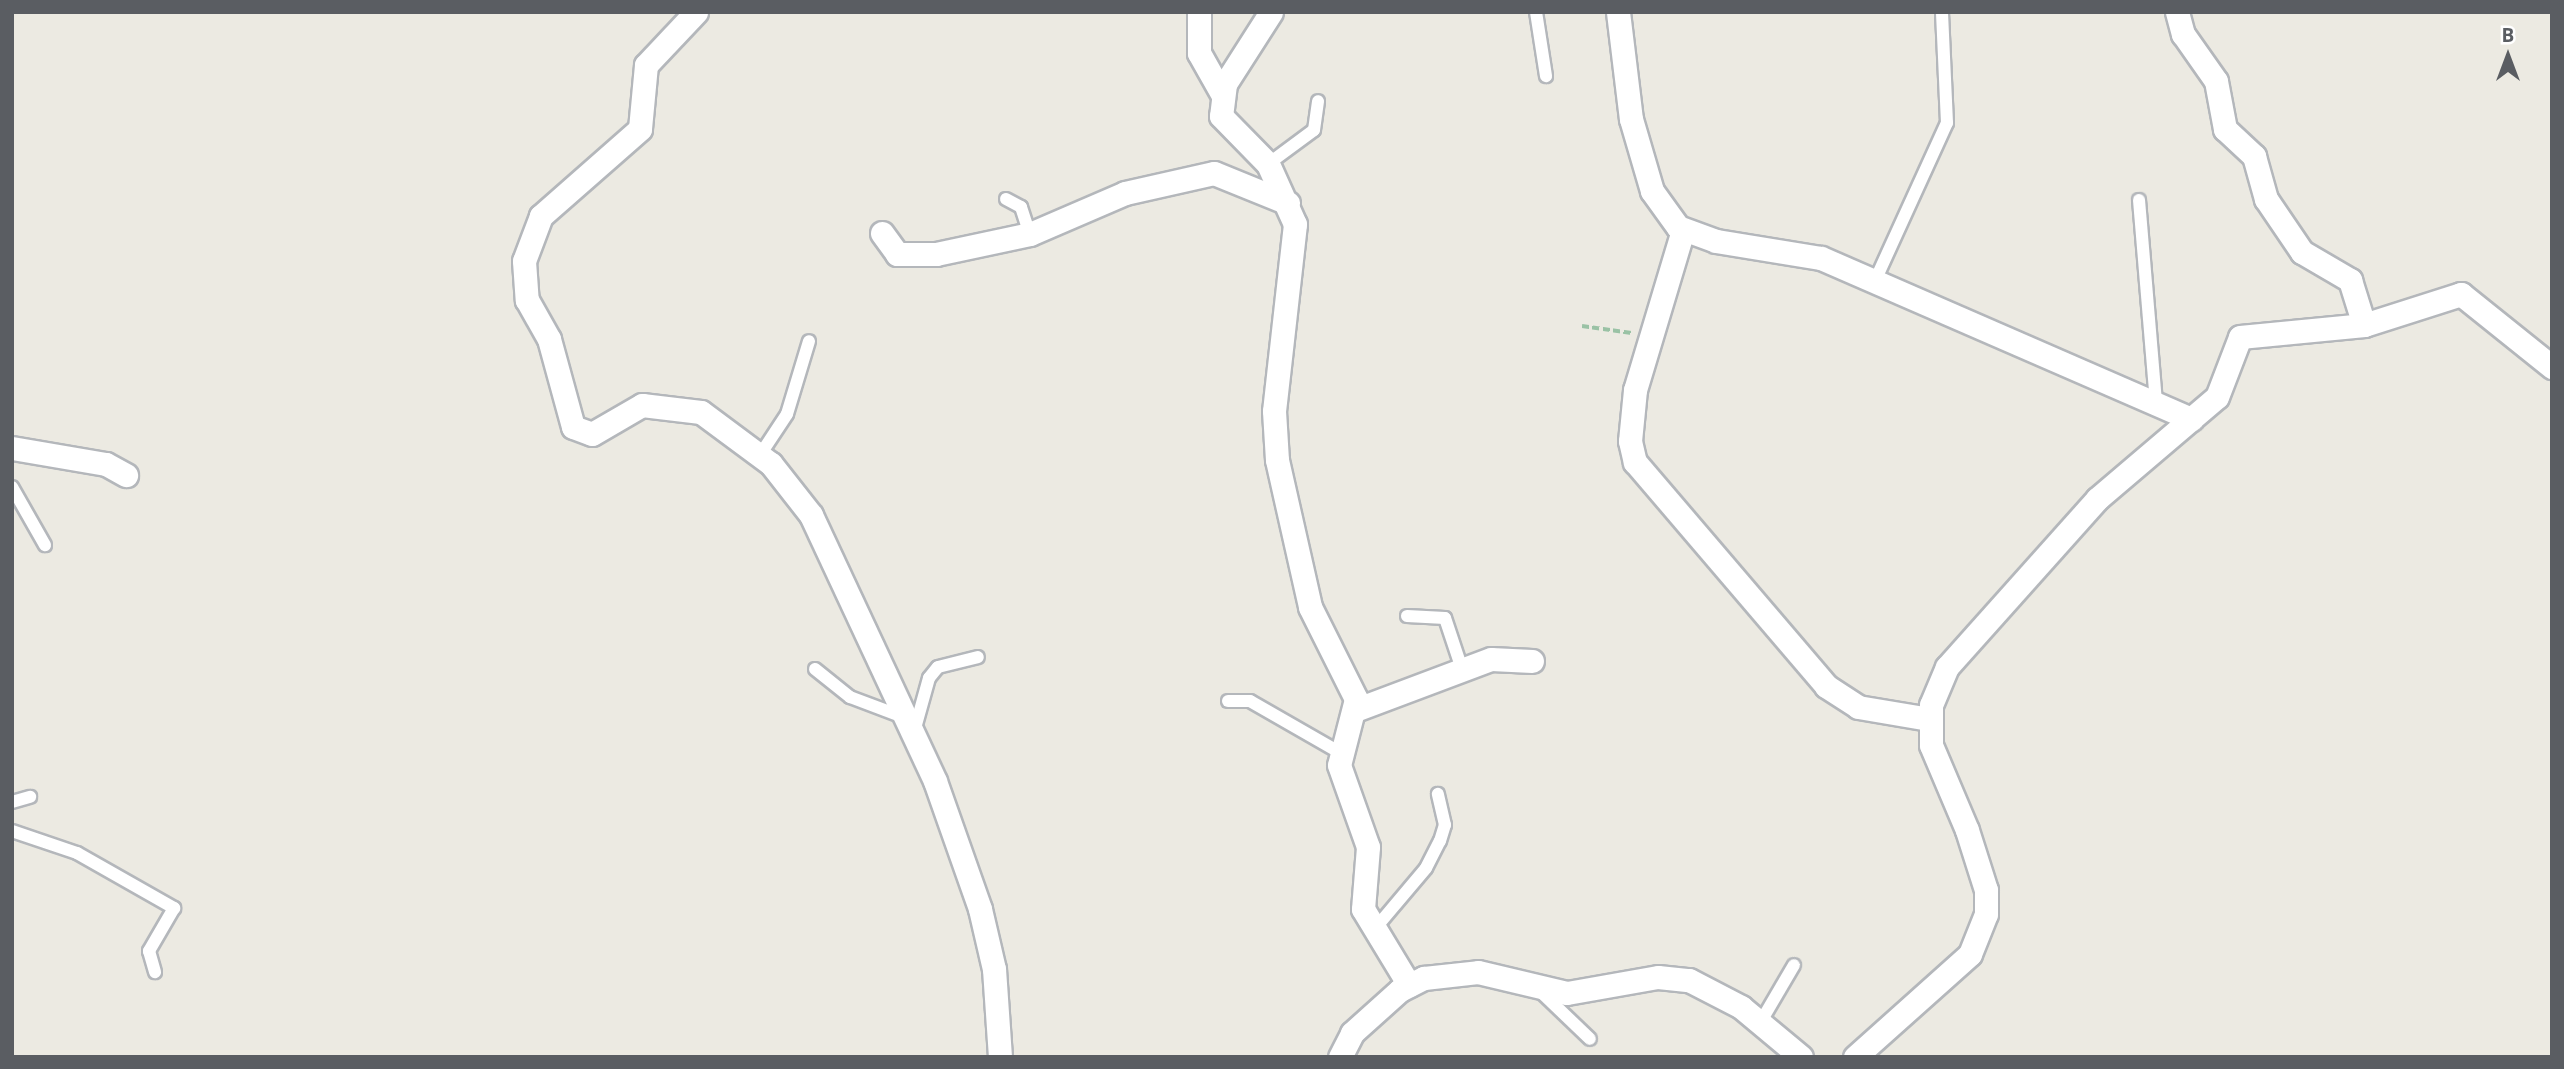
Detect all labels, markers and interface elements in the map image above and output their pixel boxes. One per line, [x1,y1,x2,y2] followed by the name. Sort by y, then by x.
[2473,21,2543,91] north arrow
[2502,22,2514,48] text: B

